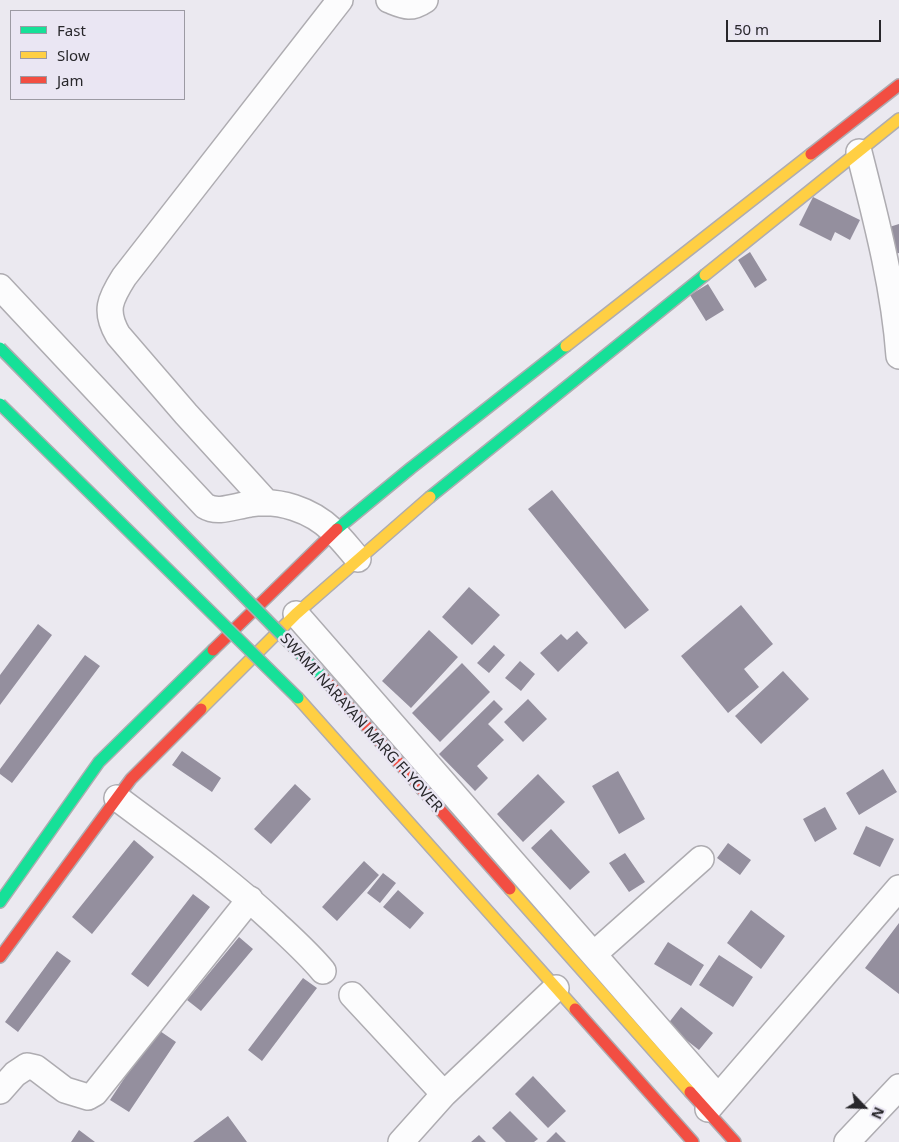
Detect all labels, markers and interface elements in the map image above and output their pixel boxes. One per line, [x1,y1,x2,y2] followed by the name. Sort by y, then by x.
[10,10,185,100] legend
[729,10,884,42] scale bar
[734,19,769,39] text: 50 m
[57,20,86,40] text: Fast
[57,45,90,65] text: Slow
[57,70,84,90] text: Jam
[276,630,446,816] street label: SWAMI NARAYAN MARG FLYOVER
[839,1082,889,1132] north arrow
[867,1104,889,1122] text: N

